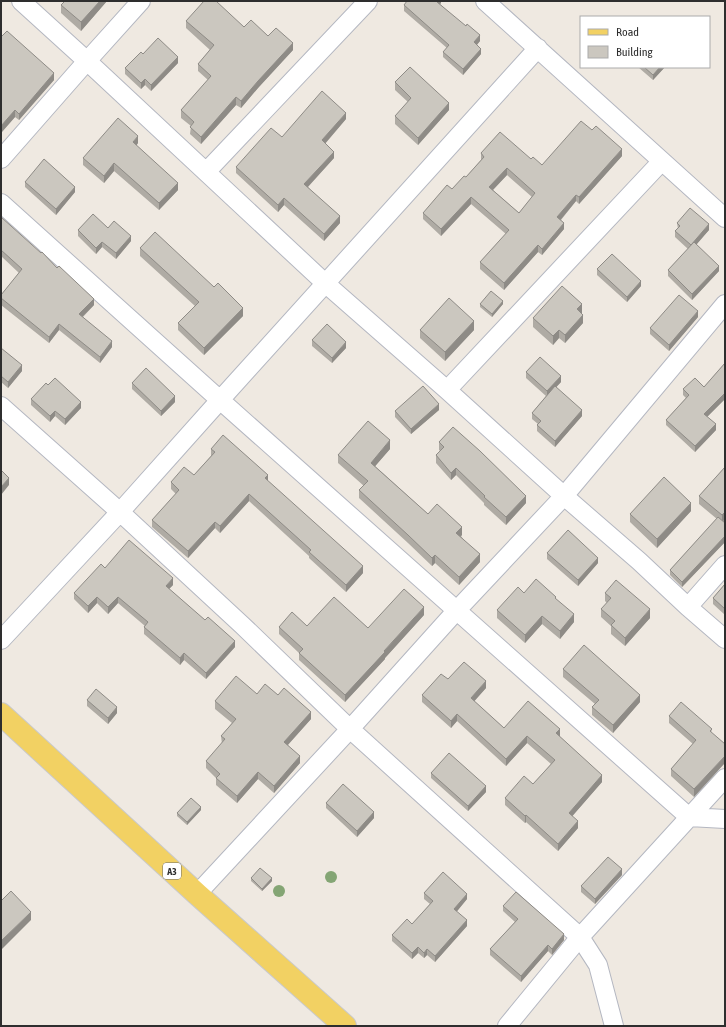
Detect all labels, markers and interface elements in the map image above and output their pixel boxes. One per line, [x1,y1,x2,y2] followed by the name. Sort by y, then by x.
[580,16,710,68] legend
[616,25,639,39] text: Road
[616,45,654,59] text: Building
[163,863,181,879] road number: A3

